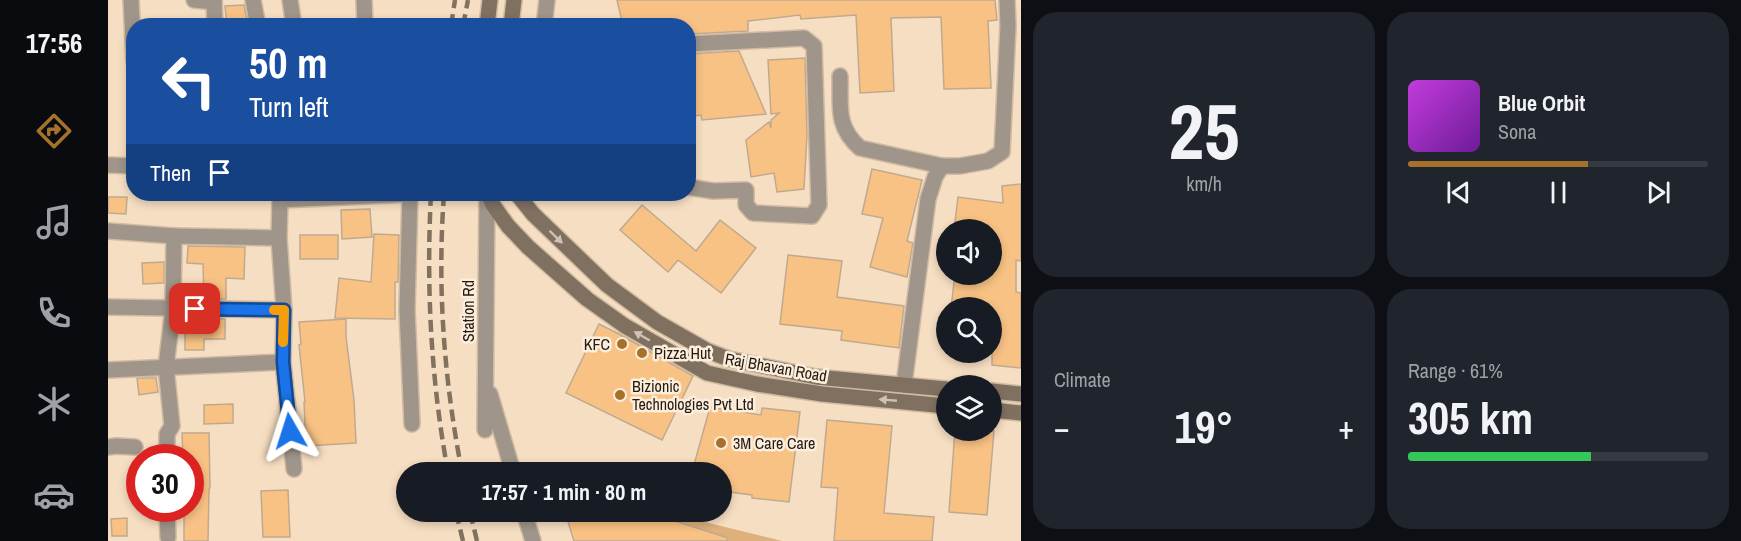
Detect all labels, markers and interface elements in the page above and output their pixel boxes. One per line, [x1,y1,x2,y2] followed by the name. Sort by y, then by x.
[26,25,82,61] text: 17:56
[249,35,328,91] text: 50 m
[150,42,228,120] icon: left
[1168,78,1240,183] text: 25
[1498,88,1585,118] text: Blue Orbit
[249,89,328,125] text: Turn left
[33,110,75,152] icon: directions
[1498,118,1536,145] text: Sona
[203,156,236,189] icon: arrive
[150,158,191,188] text: Then
[1186,170,1222,197] text: km/h
[1442,176,1475,209] icon: previous
[1542,176,1575,209] icon: pause
[1642,176,1675,209] icon: next
[33,201,75,243] icon: music
[936,219,1002,441] map controls
[936,219,1002,285] button: sound
[549,230,564,244] one-way arrow
[457,280,479,342] street label: Station Rd
[169,283,220,334] pin
[33,292,75,334] icon: phone
[178,292,211,325] icon: arrive
[936,297,1002,363] button: search
[634,331,650,342] one-way arrow
[584,333,610,355] place label: KFC
[615,337,629,351] marker: KFC
[654,342,711,364] place label: Pizza Hut
[635,346,649,360] marker: Pizza Hut
[723,347,829,387] street label: Raj Bhavan Road
[1408,357,1503,384] text: Range · 61%
[1054,366,1111,393] text: Climate
[632,375,754,415] place label: Bizionic Technologies Pvt Ltd
[936,375,1002,441] button: layers
[33,383,75,425] icon: climate
[1408,387,1533,448] text: 305 km
[613,388,627,402] marker: Bizionic Technologies Pvt Ltd
[879,396,898,405] one-way arrow
[1174,396,1234,457] text: 19°
[258,399,322,463] position arrow
[1054,405,1070,449] text: −
[1338,405,1354,449] text: +
[733,432,815,454] place label: 3M Care Care
[714,436,728,450] marker: 3M Care Care
[126,444,204,522] speed limit sign: 30
[33,474,75,516] icon: car
[482,477,646,507] text: 17:57 · 1 min · 80 m

